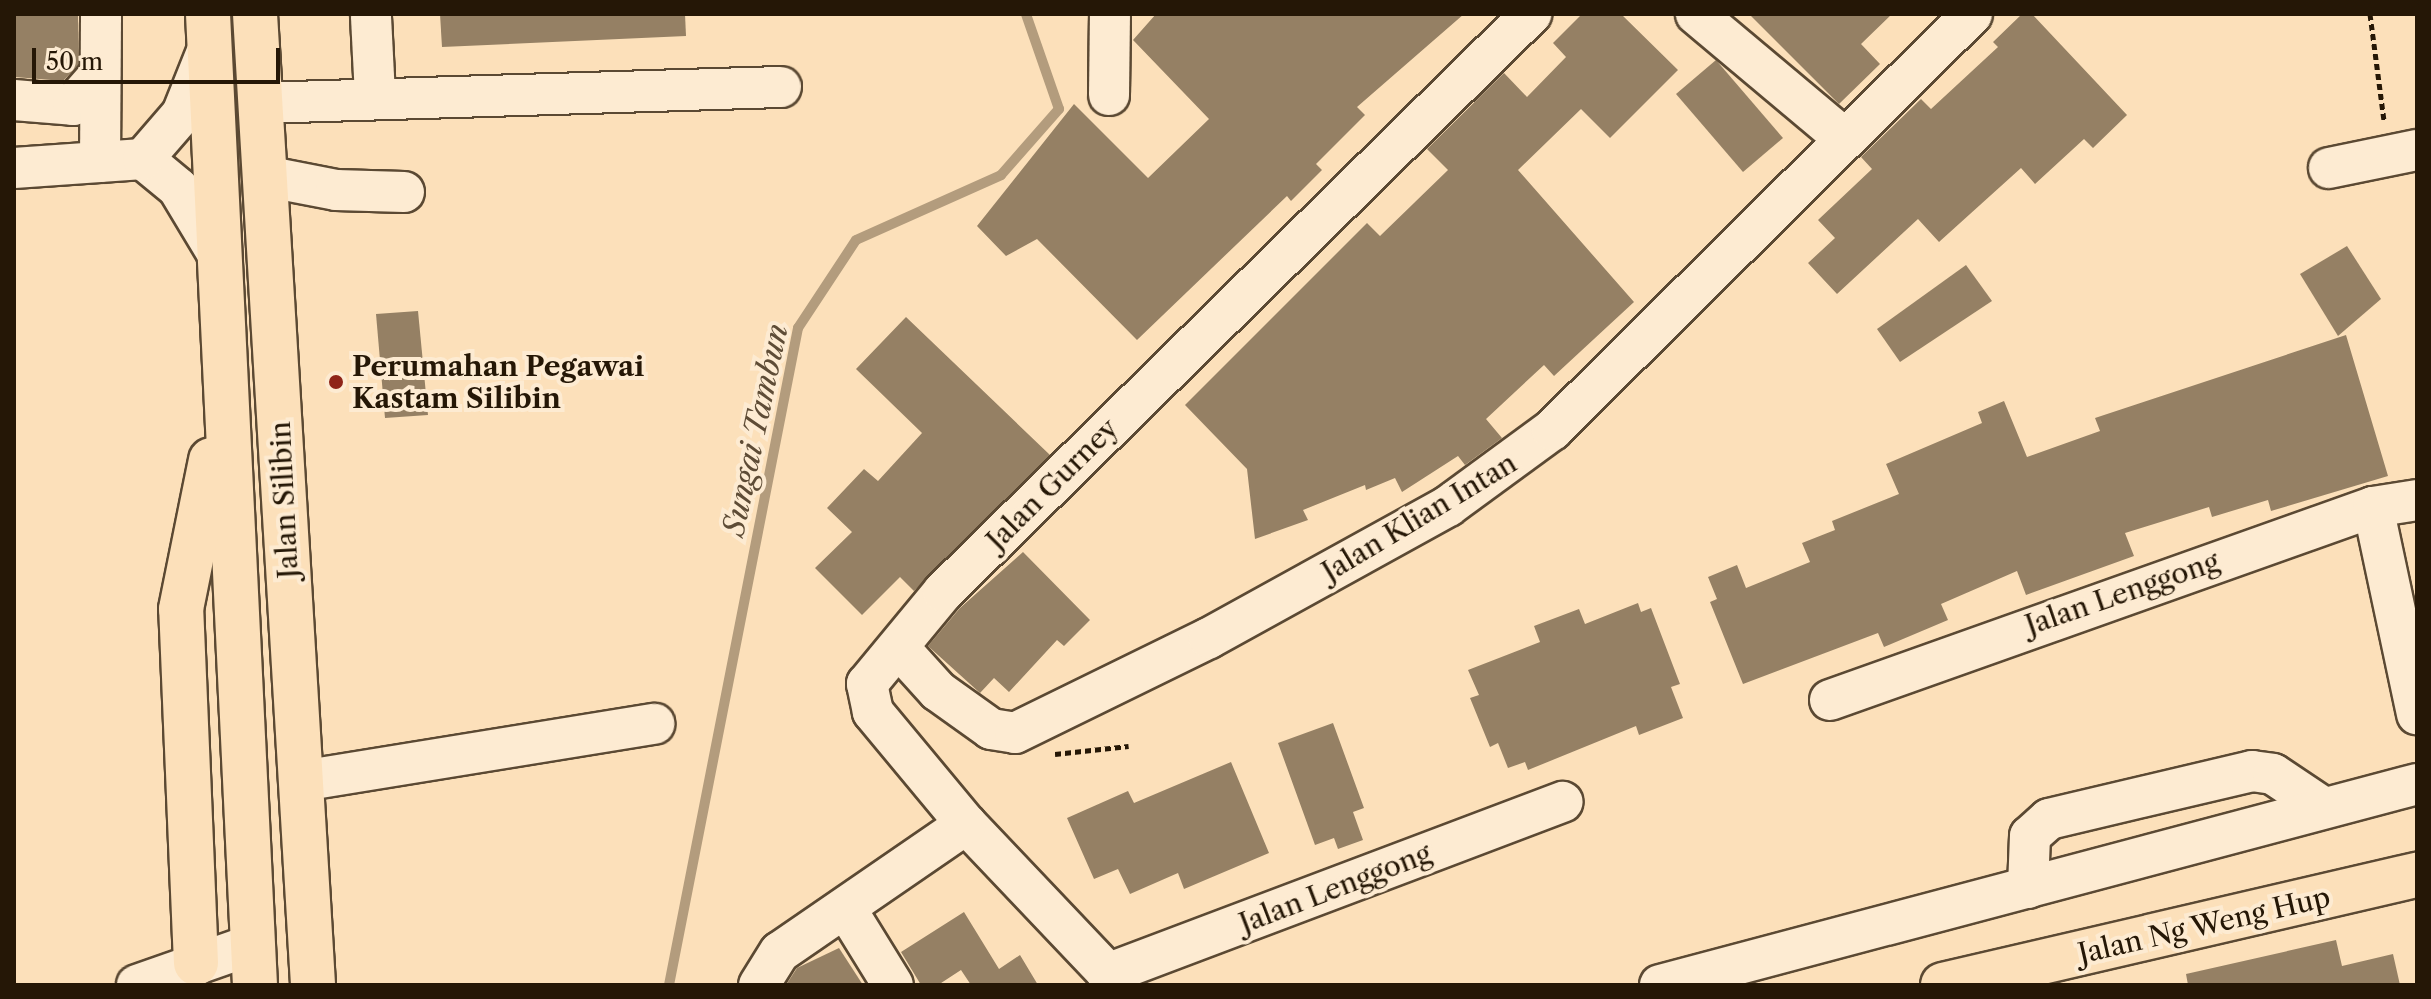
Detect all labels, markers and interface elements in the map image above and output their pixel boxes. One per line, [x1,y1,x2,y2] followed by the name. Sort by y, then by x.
[36,32,284,82] scale bar
[46,47,103,76] text: 50 m
[716,321,796,539] water label: Sungai Tambun
[352,349,644,415] place label: Perumahan Pegawai Kastam Silibin
[327,373,345,391] marker: Perumahan Pegawai Kastam Silibin
[979,411,1125,557] street label: Jalan Gurney
[263,420,305,580] street label: Jalan Silibin
[1316,446,1522,588] street label: Jalan Klian Intan
[2021,544,2223,642] street label: Jalan Lenggong
[1234,836,1436,940] street label: Jalan Lenggong
[2074,880,2334,970] street label: Jalan Ng Weng Hup

